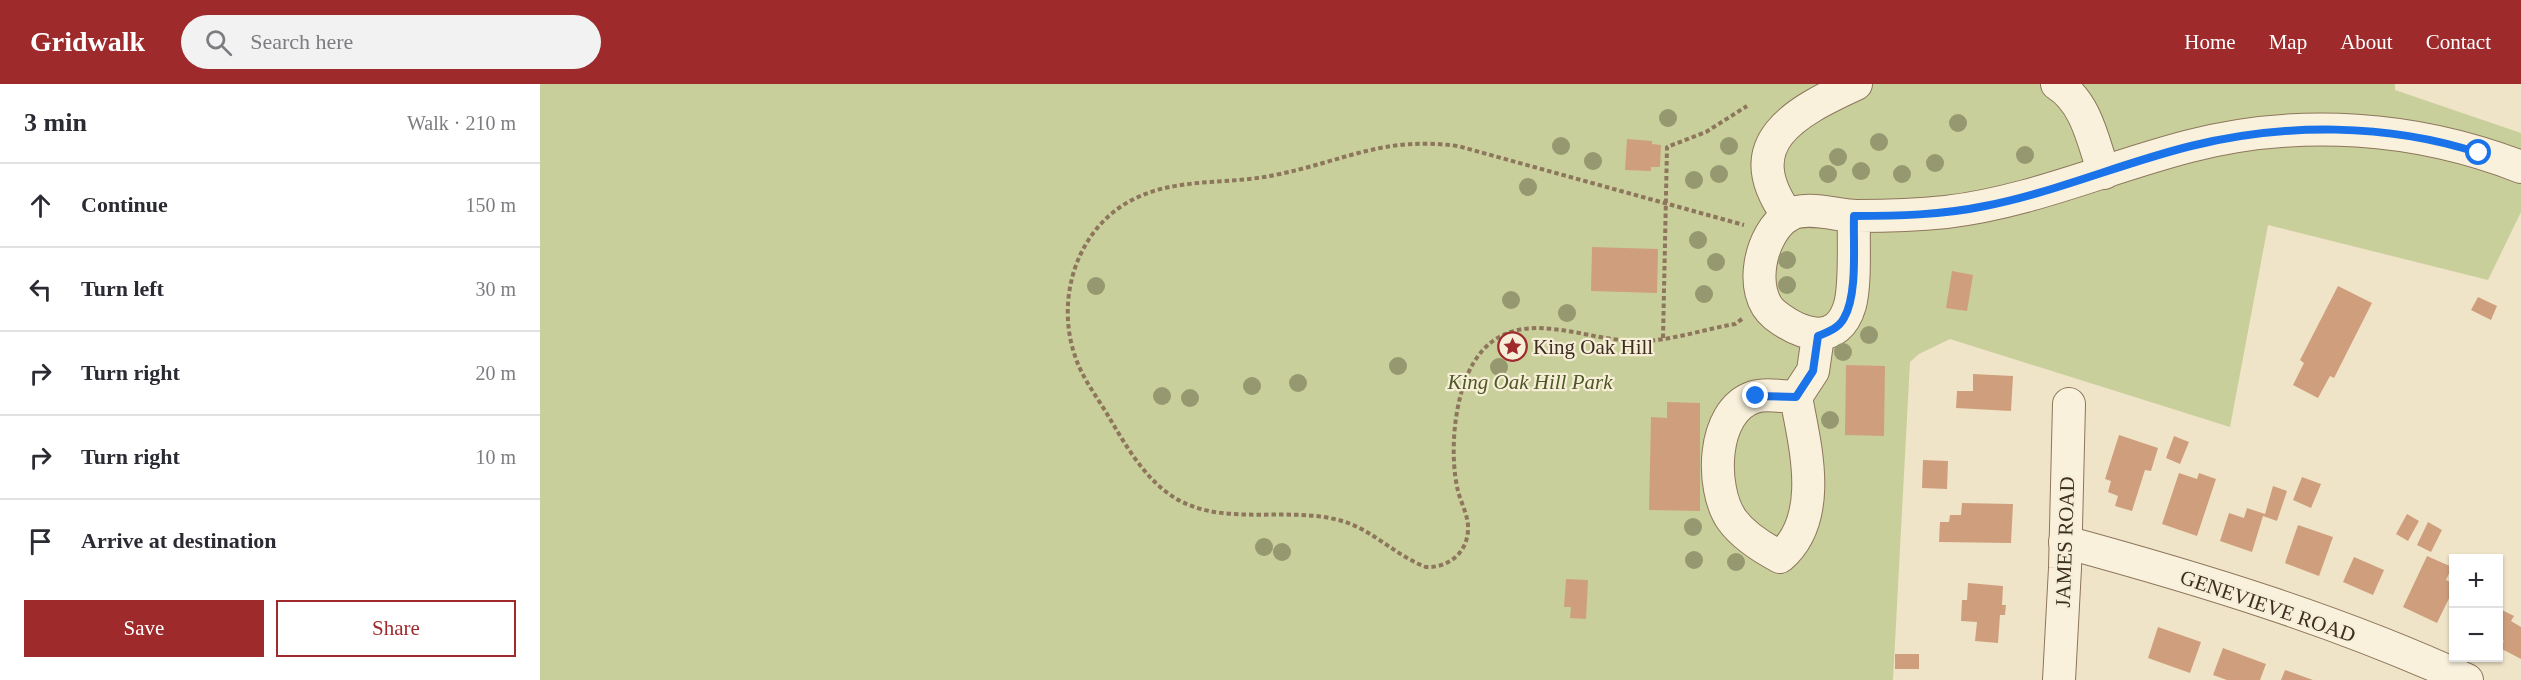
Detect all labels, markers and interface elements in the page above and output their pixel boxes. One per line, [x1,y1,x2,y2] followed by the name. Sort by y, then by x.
[181,15,601,69] search box
[30,26,145,57] text: Gridwalk
[202,26,235,59] icon: search
[250,29,353,54] text: Search here
[2184,30,2236,54] text: Home
[2269,30,2307,54] text: Map
[2340,30,2393,54] text: About
[2426,30,2491,54] text: Contact
[24,108,87,137] text: 3 min
[407,112,516,134] text: Walk · 210 m
[2465,139,2491,165] route start
[24,189,57,222] icon: ahead
[81,192,168,217] text: Continue
[465,194,516,216] text: 150 m
[24,273,57,306] icon: left
[81,276,164,301] text: Turn left
[475,278,516,300] text: 30 m
[1496,331,1528,363] place icon: King Oak Hill
[1533,335,1653,359] place label: King Oak Hill
[24,357,57,390] icon: right
[81,360,180,385] text: Turn right
[475,362,516,384] text: 20 m
[1446,370,1613,394] park label: King Oak Hill Park
[1742,382,1768,408] route end
[24,441,57,474] icon: right
[81,444,180,469] text: Turn right
[475,446,516,468] text: 10 m
[2051,476,2079,608] street label: JAMES ROAD
[24,525,57,558] icon: arrive
[81,528,277,553] text: Arrive at destination
[2449,554,2503,662] map controls
[2449,554,2503,608] button: +
[2177,565,2359,647] street label: GENEVIEVE ROAD
[24,600,264,657] button: Save
[276,600,516,657] button: Share
[2449,608,2503,662] button: −

